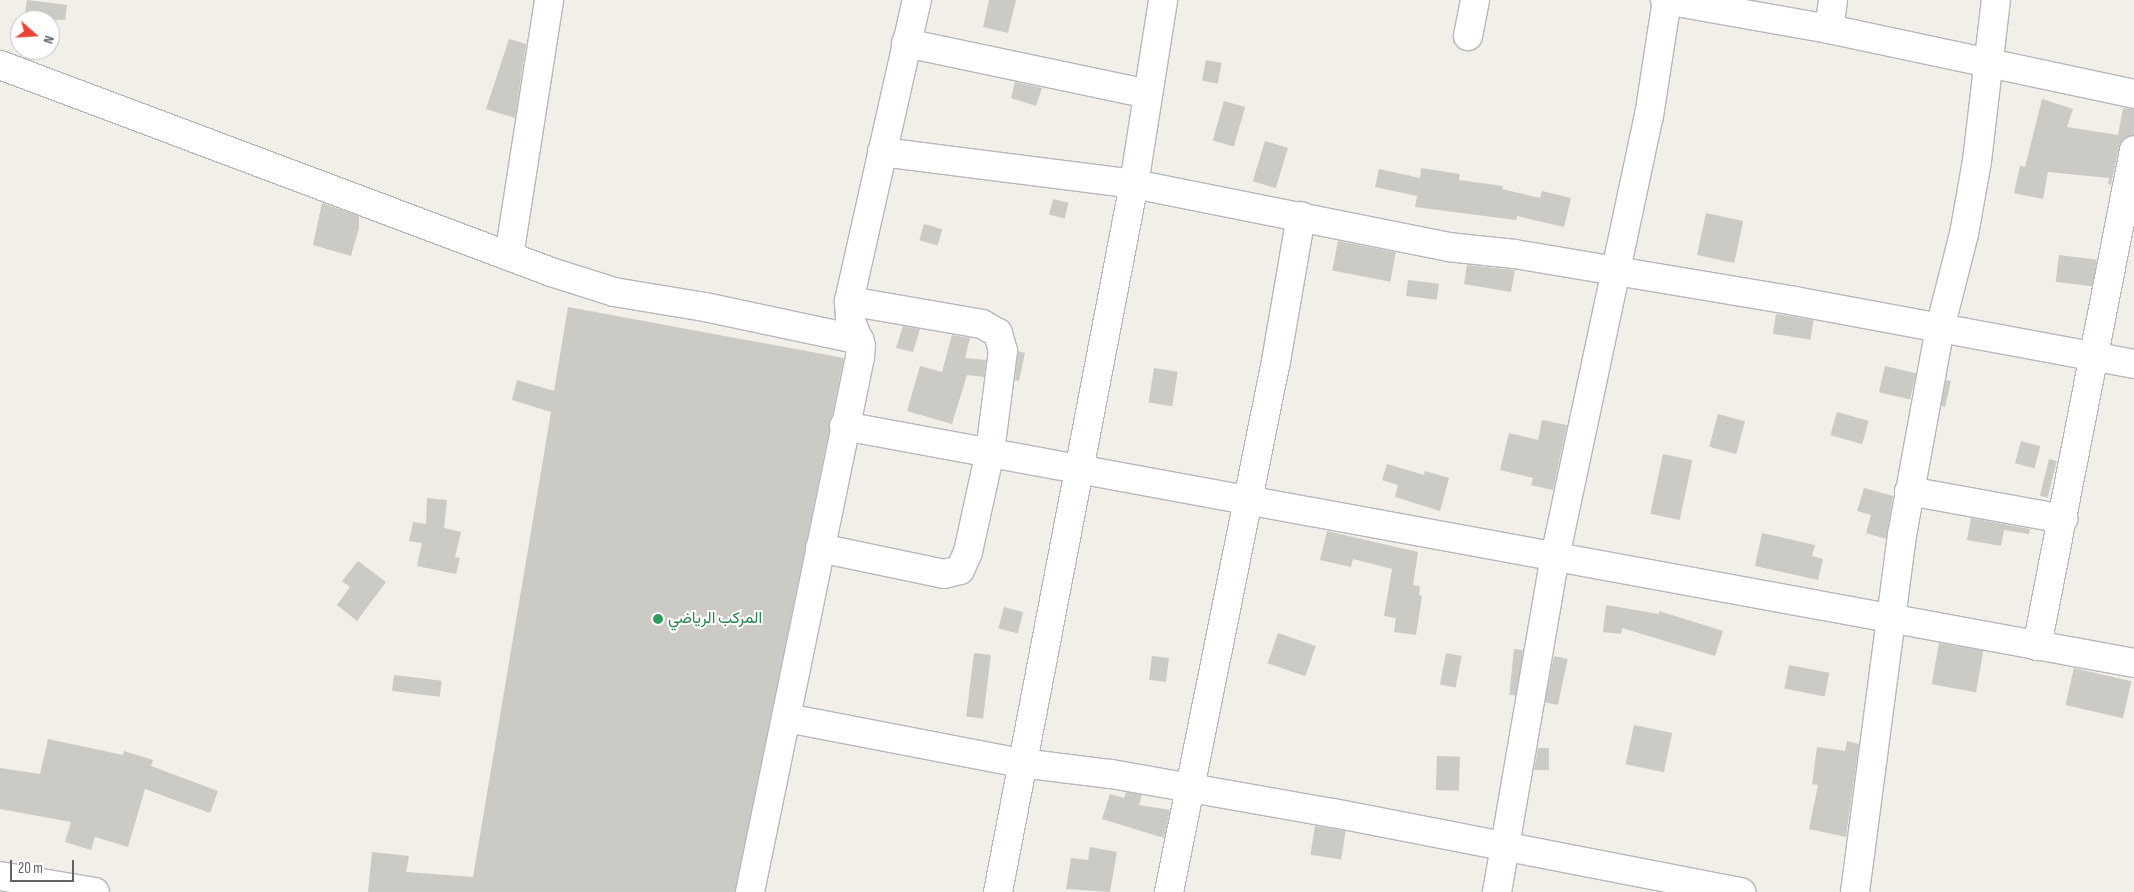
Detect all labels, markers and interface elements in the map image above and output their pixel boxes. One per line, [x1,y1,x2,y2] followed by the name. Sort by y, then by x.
[10,10,60,60] north arrow
[39,33,58,46] text: N
[668,609,762,629] place label: المركب الرياضي
[652,613,664,625] marker: المركب الرياضي
[12,850,76,882] scale bar
[18,859,43,878] text: 20 m

